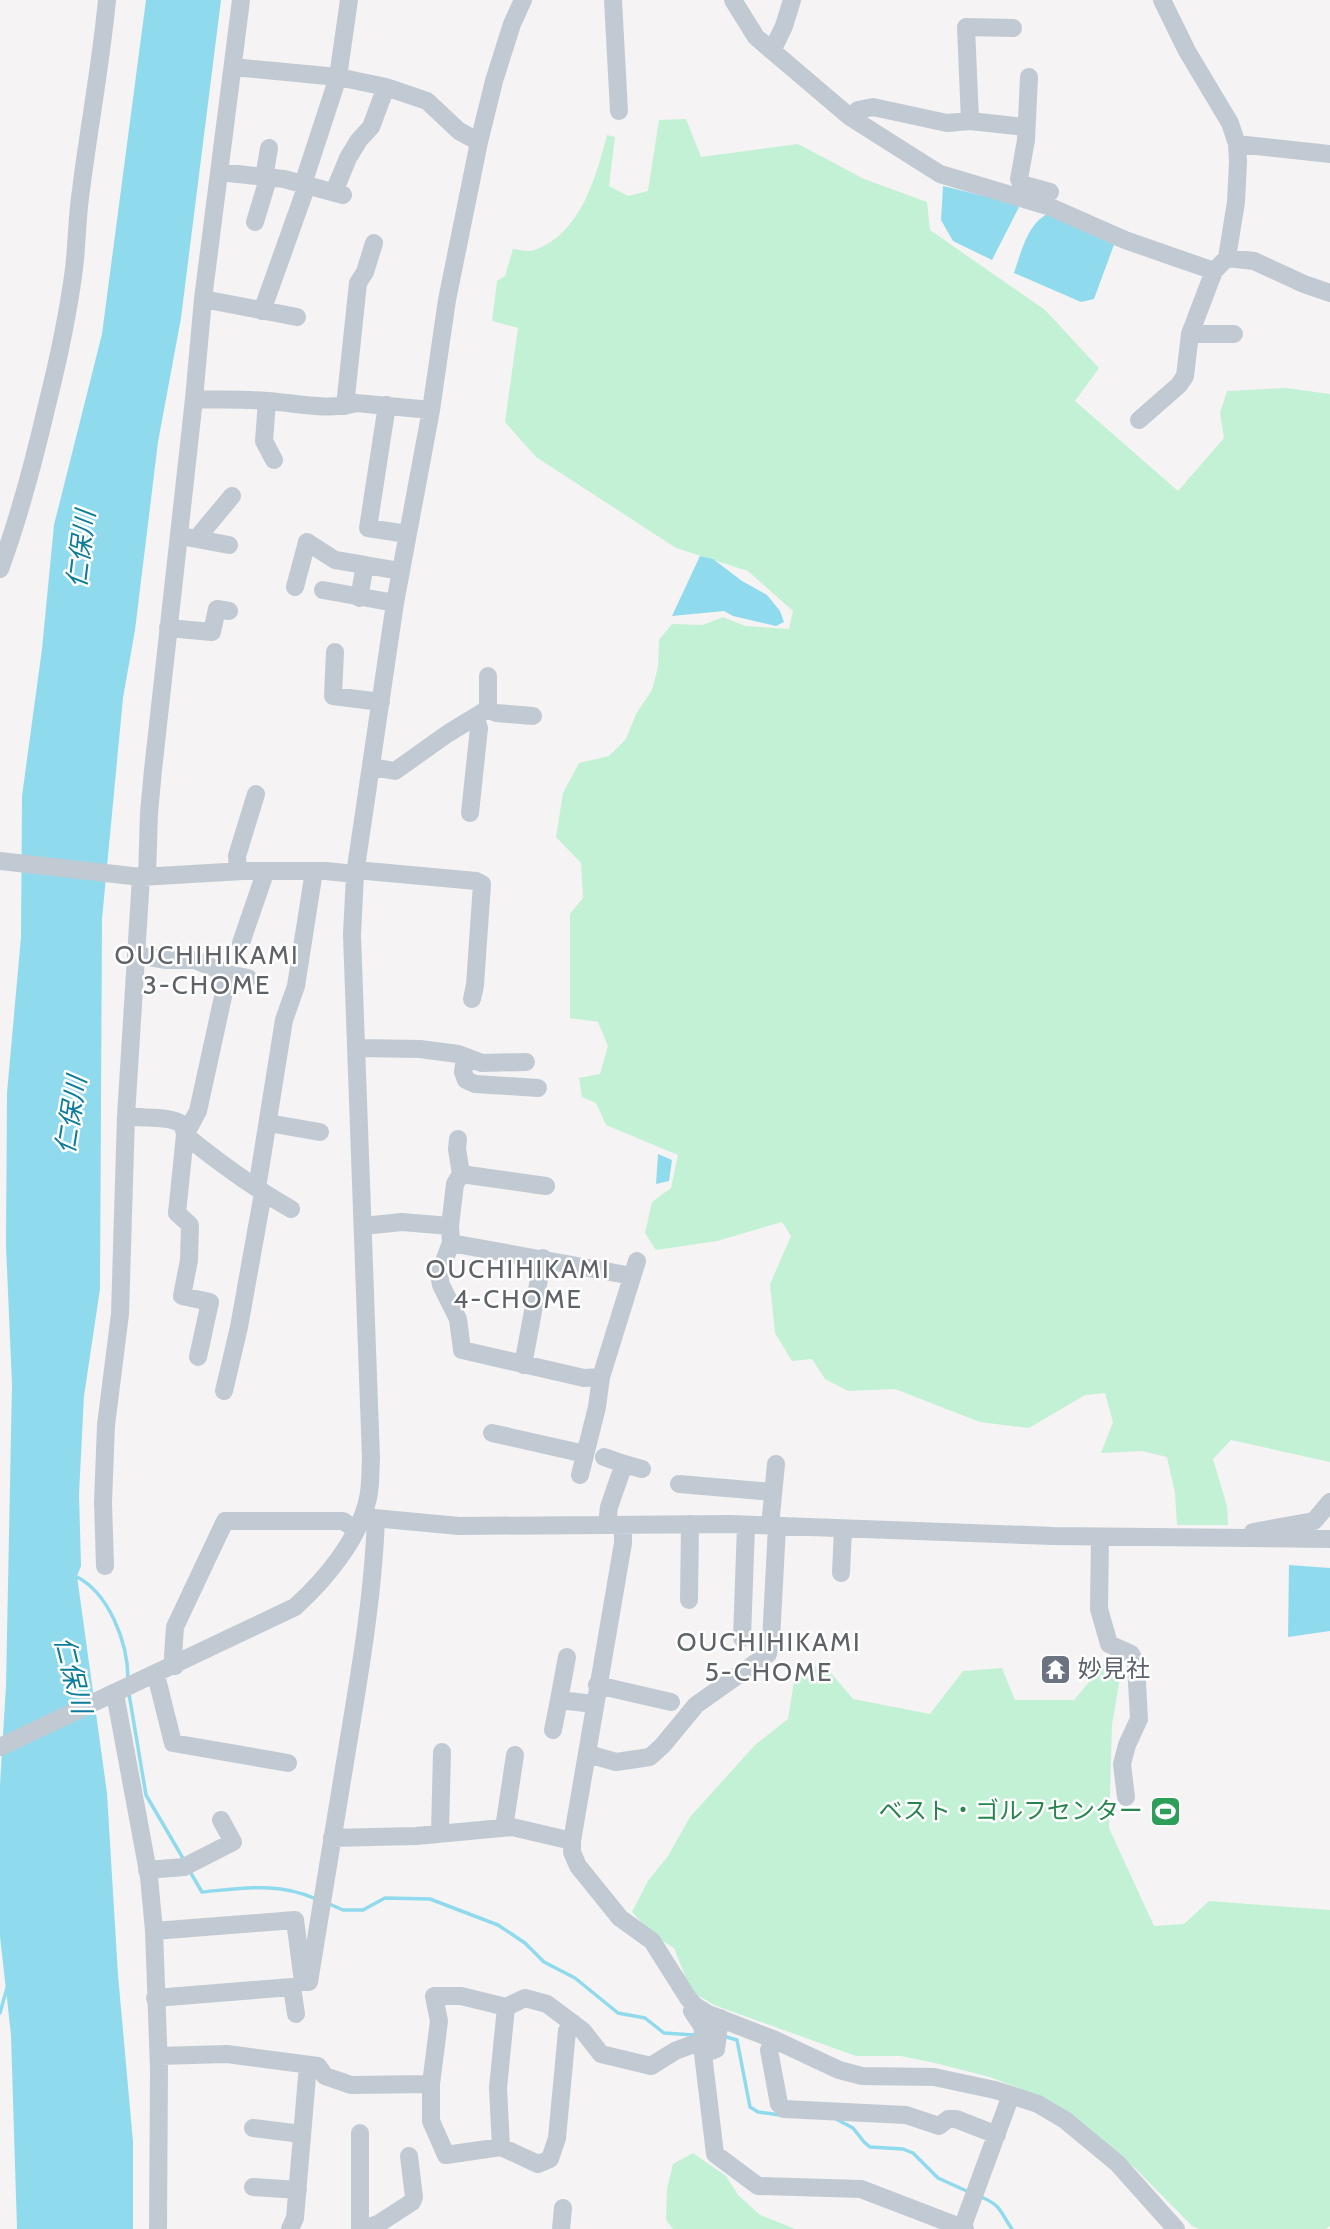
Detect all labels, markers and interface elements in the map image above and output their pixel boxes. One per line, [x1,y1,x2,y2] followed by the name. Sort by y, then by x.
[60,505,102,590] water label: 仁保川
[114,939,300,1001] district label: OUCHIHIKAMI 3-CHOME
[49,1071,93,1156] water label: 仁保川
[425,1253,611,1315] district label: OUCHIHIKAMI 4-CHOME
[676,1626,862,1688] district label: OUCHIHIKAMI 5-CHOME
[48,1633,99,1720] water label: 仁保川
[1038,1652,1072,1686] temple icon: 妙見社
[1078,1654,1150,1683] place label: 妙見社
[1149,1794,1183,1828] sports icon: ベスト・ゴルフセンター
[879,1796,1143,1825] place label: ベスト・ゴルフセンター

